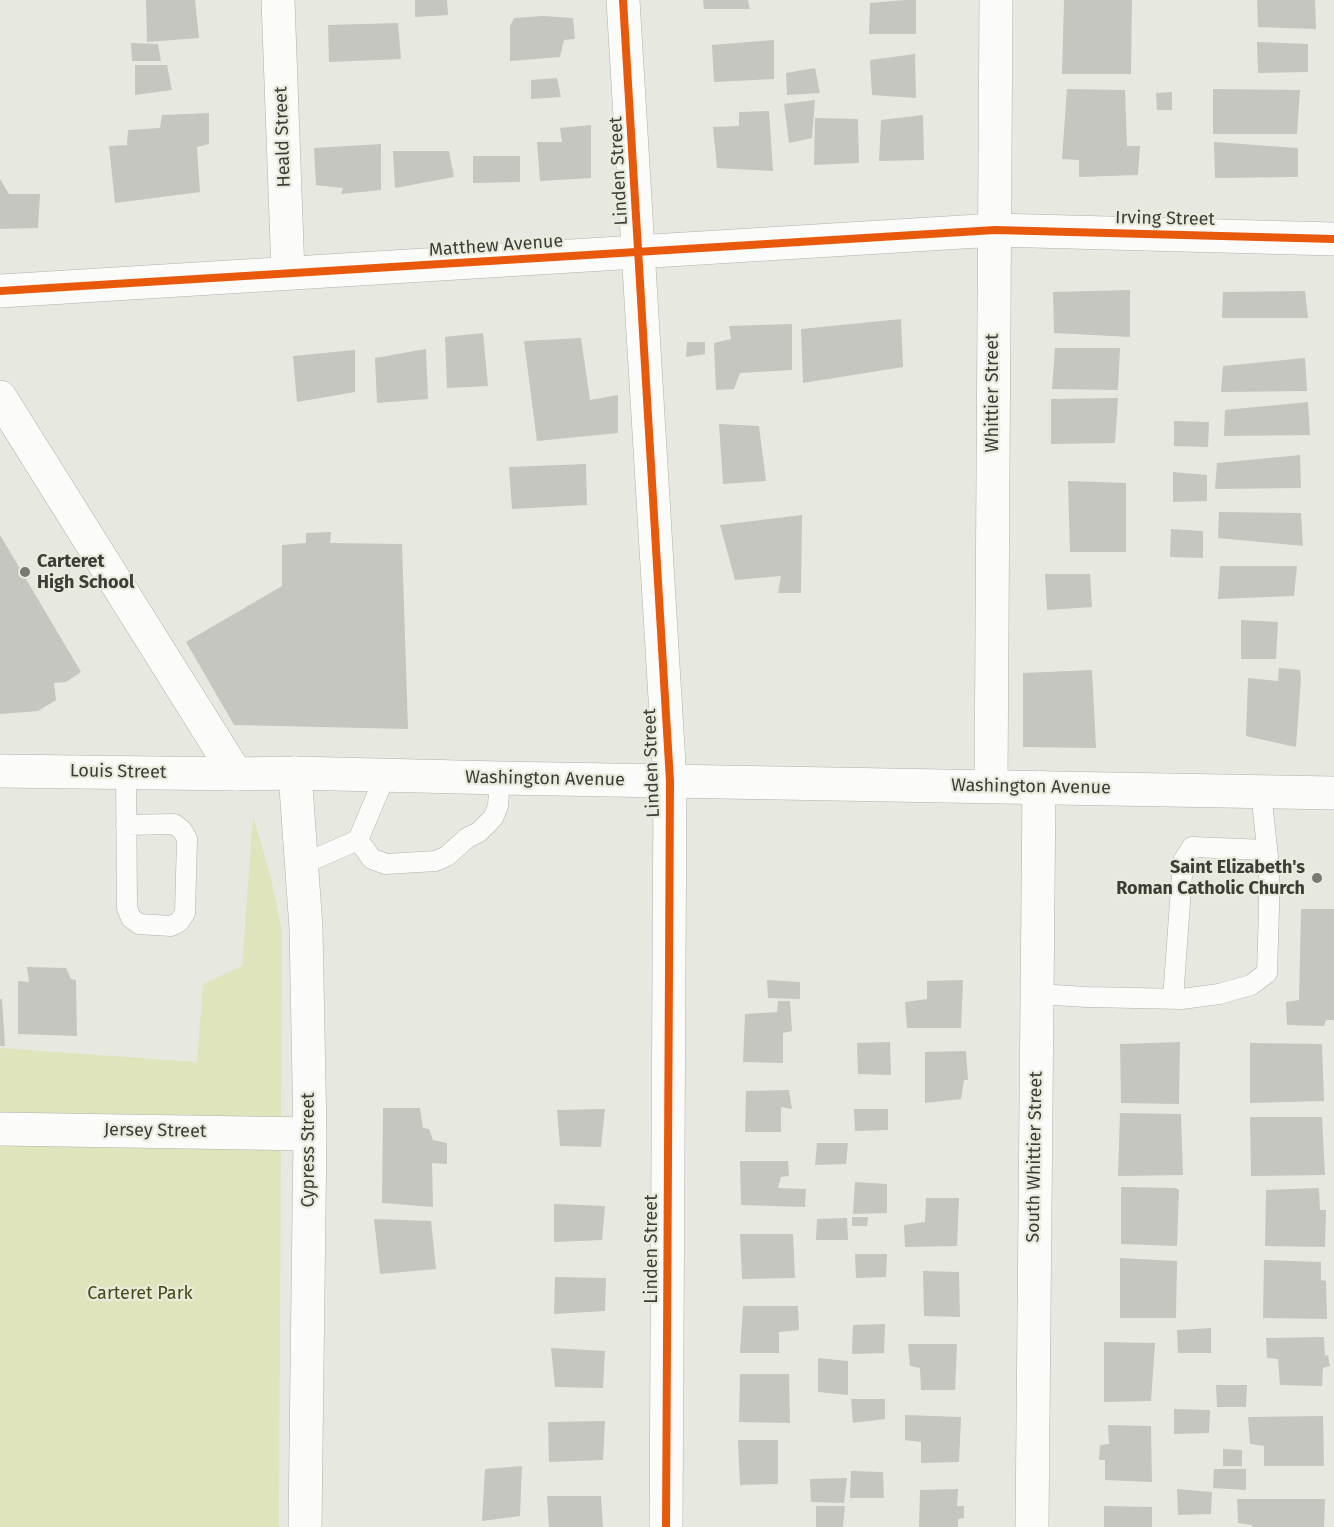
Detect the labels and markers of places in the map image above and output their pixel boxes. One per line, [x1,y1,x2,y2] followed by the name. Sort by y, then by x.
[37,551,134,594] place label: Carteret High School
[18,565,32,579] marker: Carteret High School
[1116,857,1305,900] place label: Saint Elizabeth's Roman Catholic Church
[1310,871,1324,885] marker: Saint Elizabeth's Roman Catholic Church

